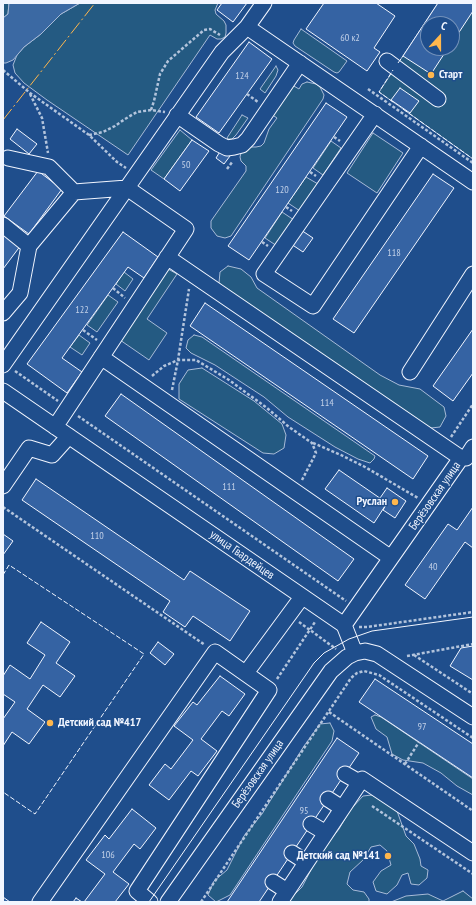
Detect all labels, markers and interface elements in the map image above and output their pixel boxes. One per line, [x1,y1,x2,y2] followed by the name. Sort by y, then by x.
[420,16,460,56] north arrow
[439,18,449,33] text: С
[340,32,360,44] house number: 60 к2
[439,68,462,82] place label: Старт
[235,70,249,82] house number: 124
[426,70,436,80] marker: Старт
[182,159,190,171] house number: 50
[275,184,289,196] house number: 120
[387,247,401,259] house number: 118
[75,304,89,316] house number: 122
[320,397,334,409] house number: 114
[406,459,464,533] street label: Берёзовская улица
[222,481,236,493] house number: 111
[357,495,387,509] place label: Руслан
[390,497,400,507] marker: Руслан
[207,527,277,583] street label: улица Гвардейцев
[90,530,104,542] house number: 110
[429,561,437,573] house number: 40
[58,716,141,730] place label: Детский сад №417
[45,718,55,728] marker: Детский сад №417
[418,721,426,733] house number: 97
[229,737,287,811] street label: Берёзовская улица
[300,805,308,817] house number: 95
[101,849,115,861] house number: 106
[297,849,380,863] place label: Детский сад №141
[383,851,393,861] marker: Детский сад №141

